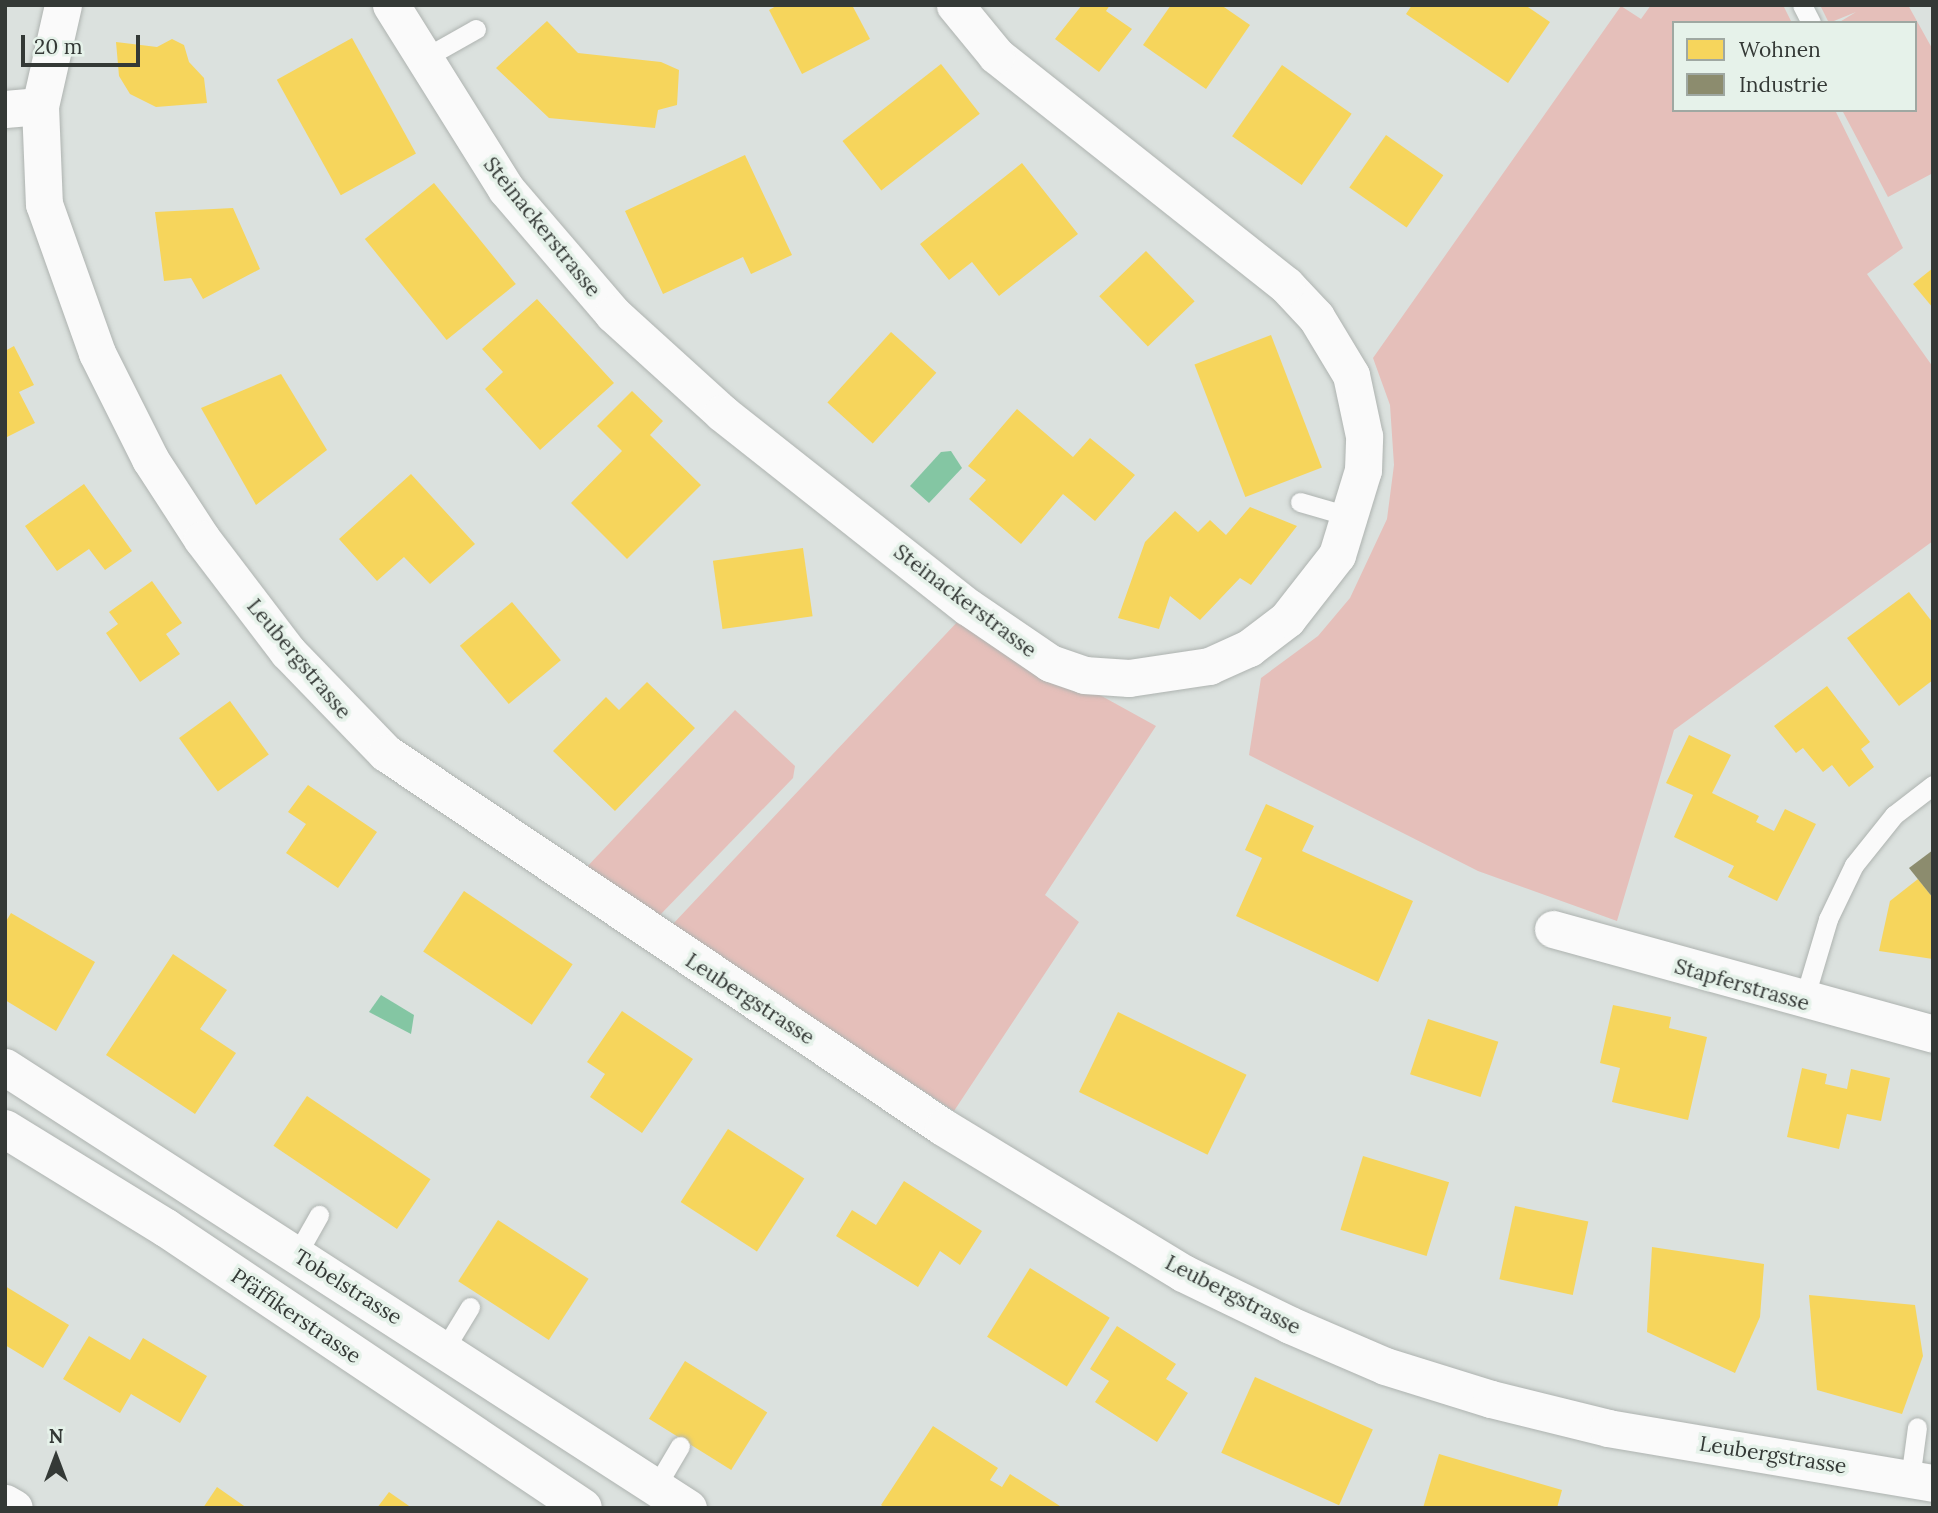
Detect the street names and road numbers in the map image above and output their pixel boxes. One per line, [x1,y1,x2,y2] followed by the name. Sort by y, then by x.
[478,152,606,302] street label: Steinackerstrasse
[889,539,1041,663] street label: Steinackerstrasse
[242,594,356,724] street label: Leubergstrasse
[681,948,819,1050] street label: Leubergstrasse
[1672,954,1812,1016] street label: Stapferstrasse
[289,1244,407,1330] street label: Tobelstrasse
[1161,1250,1305,1340] street label: Leubergstrasse
[226,1263,366,1369] street label: Pfäffikerstrasse
[1698,1431,1848,1479] street label: Leubergstrasse

